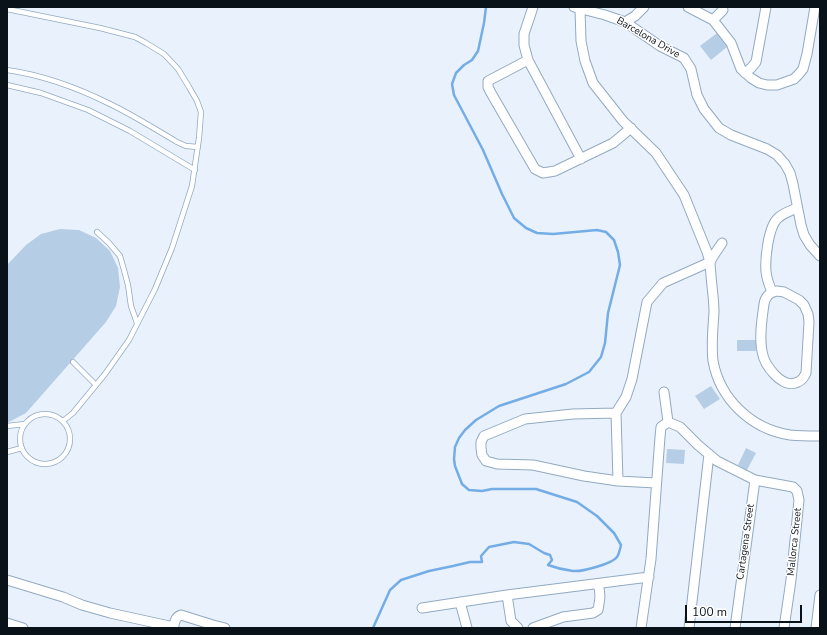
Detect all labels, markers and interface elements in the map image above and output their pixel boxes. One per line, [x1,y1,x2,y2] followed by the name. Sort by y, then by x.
[614,15,682,61] street label: Barcelona Drive
[735,503,757,581] street label: Cartagena Street
[785,507,805,577] street label: Mallorca Street
[687,597,804,623] scale bar
[692,604,727,620] text: 100 m

